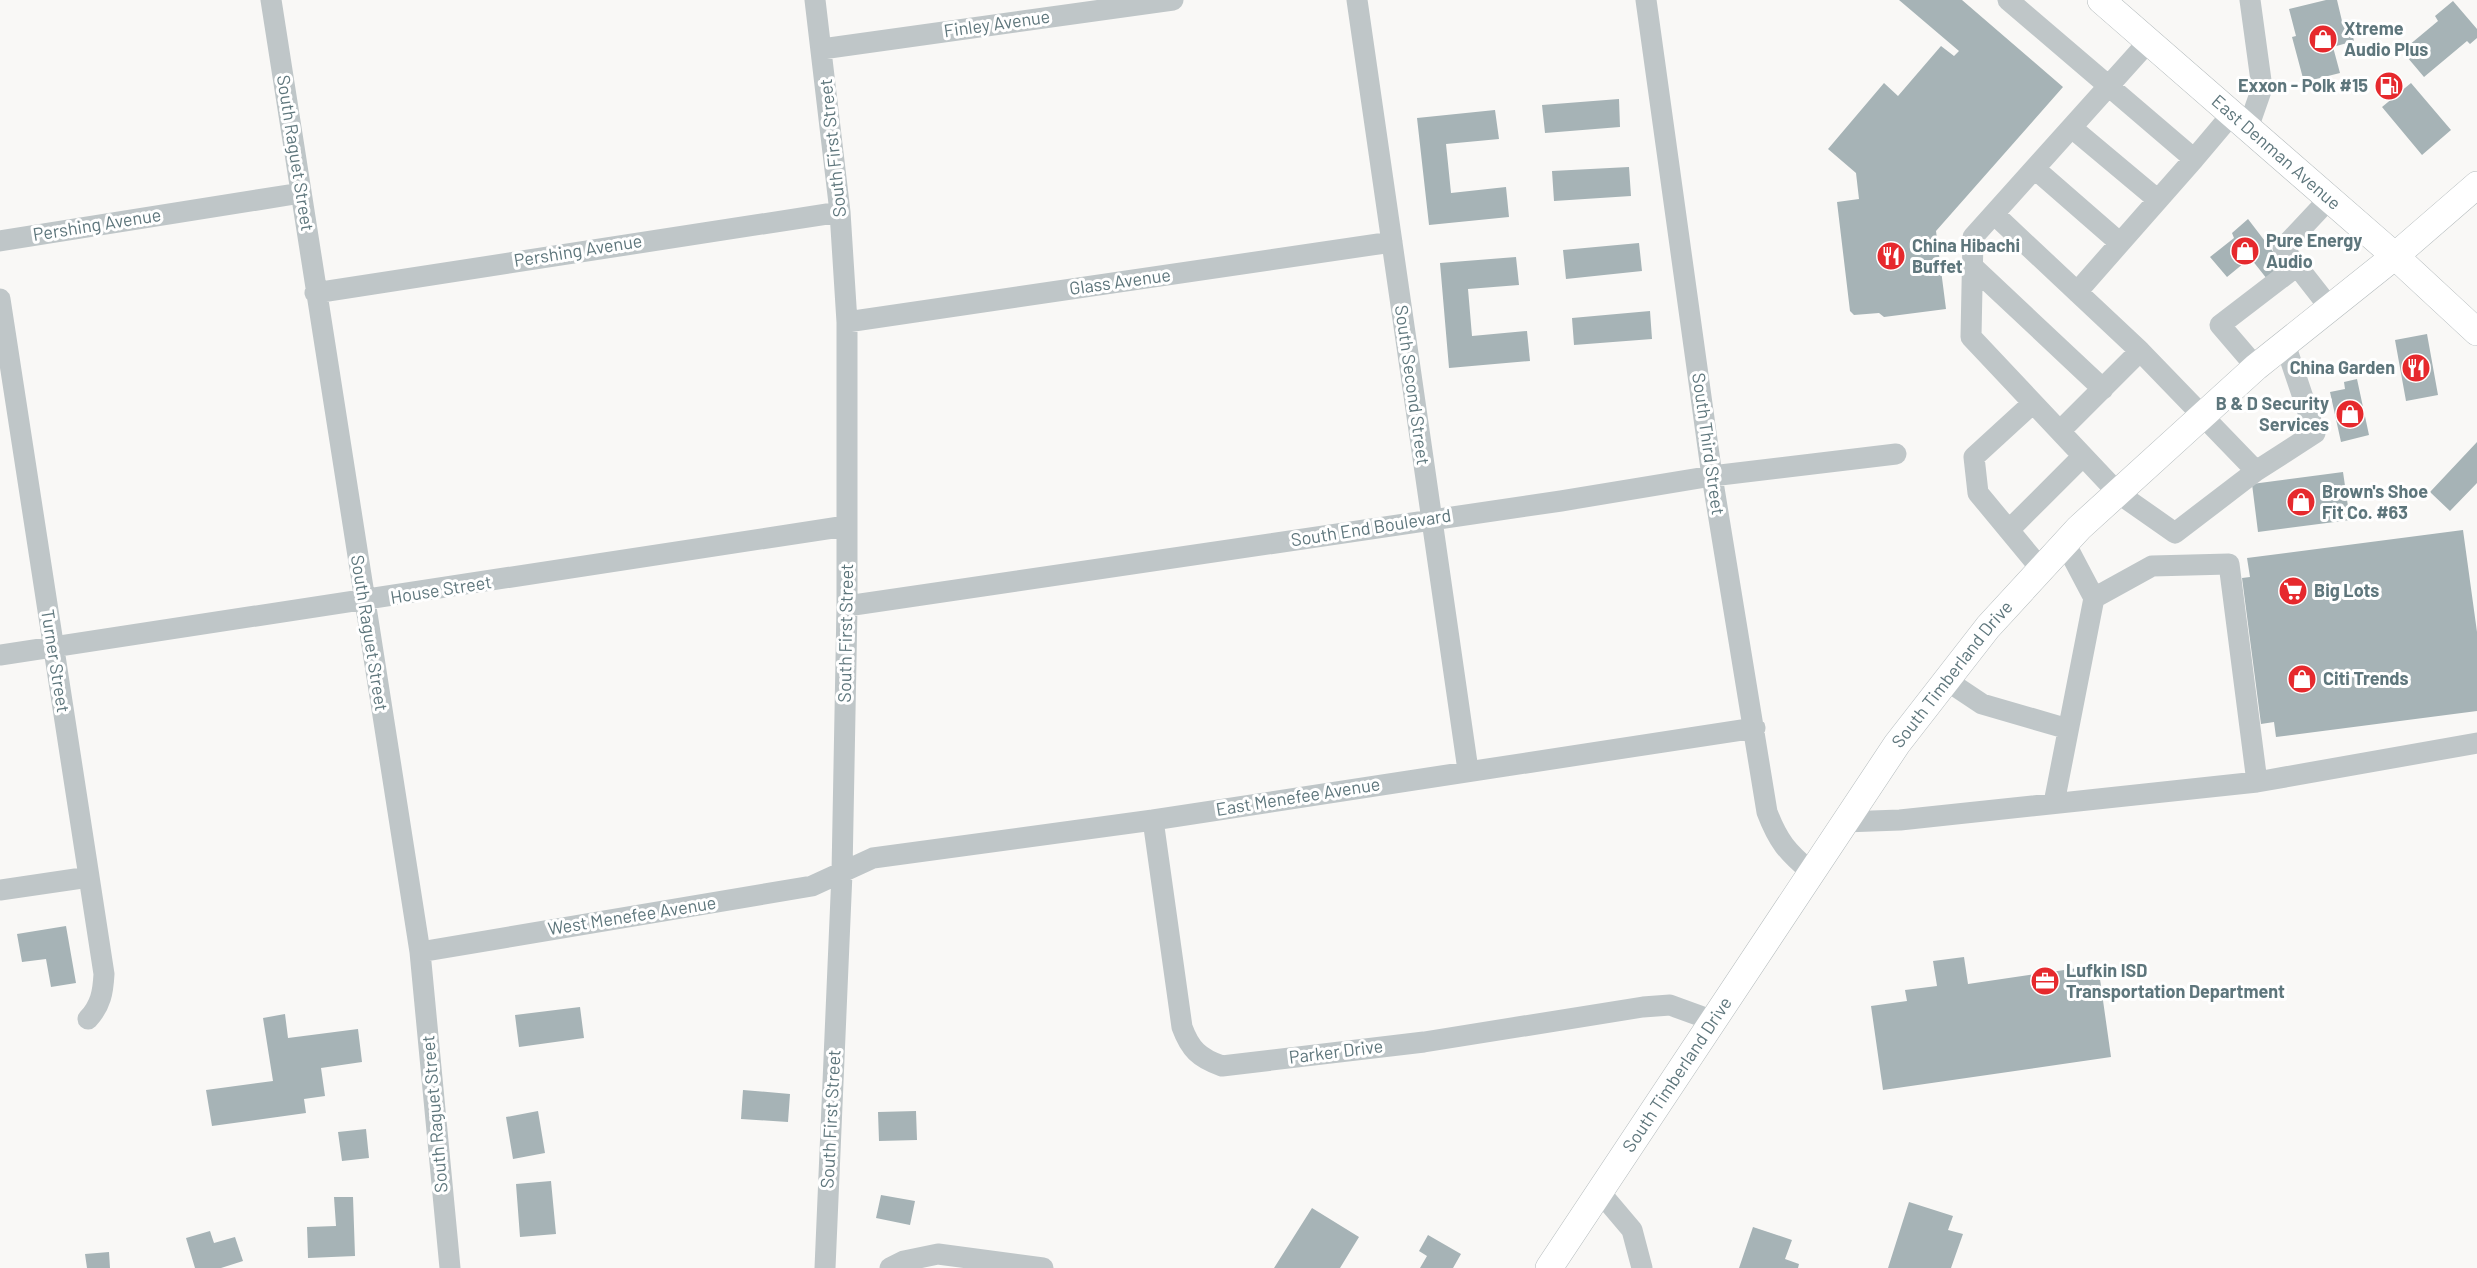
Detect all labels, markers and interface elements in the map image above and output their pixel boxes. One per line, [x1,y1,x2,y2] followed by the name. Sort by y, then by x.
[942,5,1051,41] street label: Finley Avenue
[2344,17,2428,60] place label: Xtreme Audio Plus
[2307,23,2339,55] shop icon: Xtreme Audio Plus
[2373,70,2405,102] fuel station icon: Exxon - Polk #15
[273,73,319,233] street label: South Raguet Street
[2238,74,2368,96] place label: Exxon - Polk #15
[814,78,850,218] street label: South First Street
[2208,89,2346,214] street label: East Denman Avenue
[31,203,163,245] street label: Pershing Avenue
[512,229,644,271] street label: Pershing Avenue
[2266,229,2362,272] place label: Pure Energy Audio
[1912,234,2020,277] place label: China Hibachi Buffet
[2229,235,2261,267] shop icon: Pure Energy Audio
[1875,240,1907,272] restaurant icon: China Hibachi Buffet
[1068,263,1172,299] street label: Glass Avenue
[1391,304,1435,466] street label: South Second Street
[2400,352,2432,384] restaurant icon: China Garden
[2290,356,2395,378] place label: China Garden
[1688,371,1730,516] street label: South Third Street
[2216,392,2329,435] place label: B & D Security Services
[2334,398,2366,430] shop icon: B & D Security Services
[2322,480,2428,523] place label: Brown's Shoe Fit Co. #63
[2285,486,2317,518] shop icon: Brown's Shoe Fit Co. #63
[1289,503,1452,551] street label: South End Boulevard
[347,553,393,713] street label: South Raguet Street
[833,563,857,703] street label: South First Street
[389,570,493,608] street label: House Street
[2277,575,2309,607] supermarket icon: Big Lots
[2314,579,2379,601] place label: Big Lots
[1886,596,2017,752] street label: South Timberland Drive
[37,608,75,714] street label: Turner Street
[2286,663,2318,695] shop icon: Citi Trends
[2323,667,2409,689] place label: Citi Trends
[1214,772,1382,820] street label: East Menefee Avenue
[546,891,718,939] street label: West Menefee Avenue
[2066,959,2285,1002] place label: Lufkin ISD Transportation Department
[2029,965,2061,997] office icon: Lufkin ISD Transportation Department
[1617,992,1736,1156] street label: South Timberland Drive
[416,1034,452,1194] street label: South Raguet Street
[1287,1034,1384,1068] street label: Parker Drive
[815,1049,845,1189] street label: South First Street

